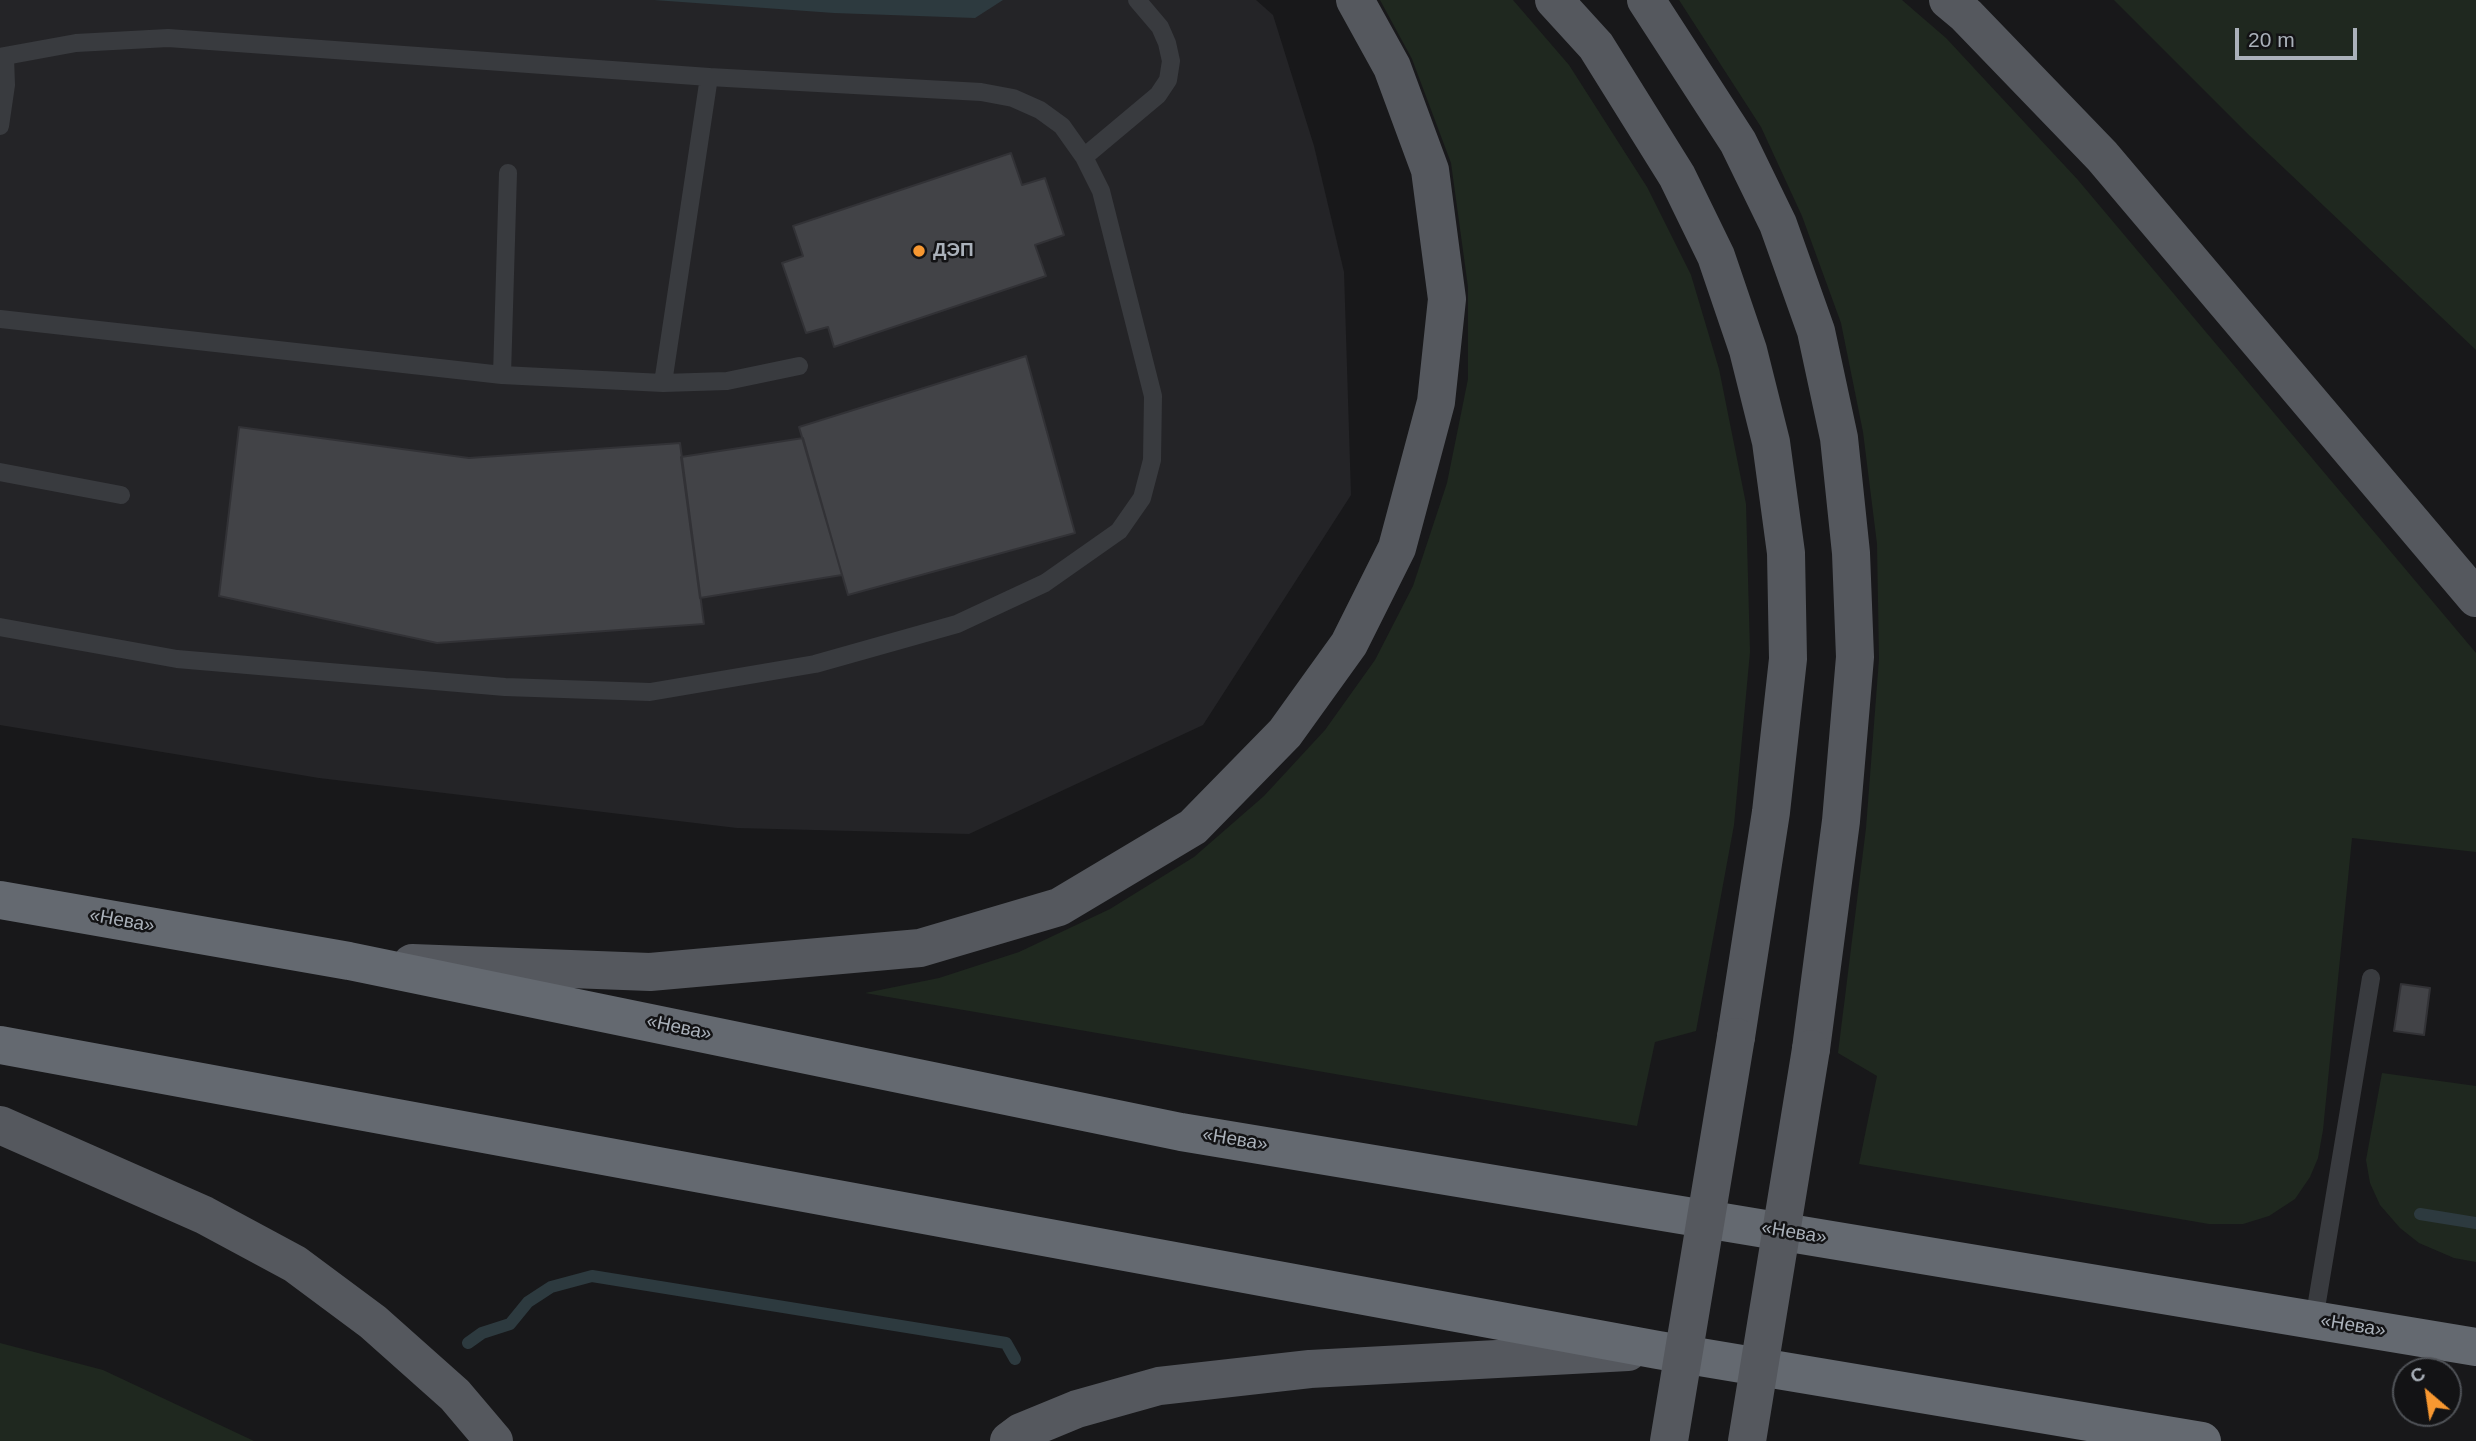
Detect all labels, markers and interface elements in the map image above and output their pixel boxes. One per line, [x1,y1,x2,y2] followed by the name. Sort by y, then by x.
[2238,14,2360,58] scale bar
[2248,28,2295,51] text: 20 m
[933,240,974,262] place label: ДЭП
[911,243,927,259] marker: ДЭП
[88,904,156,938] street label: «Нева»
[644,1010,714,1046] street label: «Нева»
[1201,1124,1269,1156] street label: «Нева»
[1760,1217,1828,1249] street label: «Нева»
[2319,1310,2387,1342] street label: «Нева»
[2392,1357,2462,1427] north arrow
[2406,1362,2429,1387] text: С

